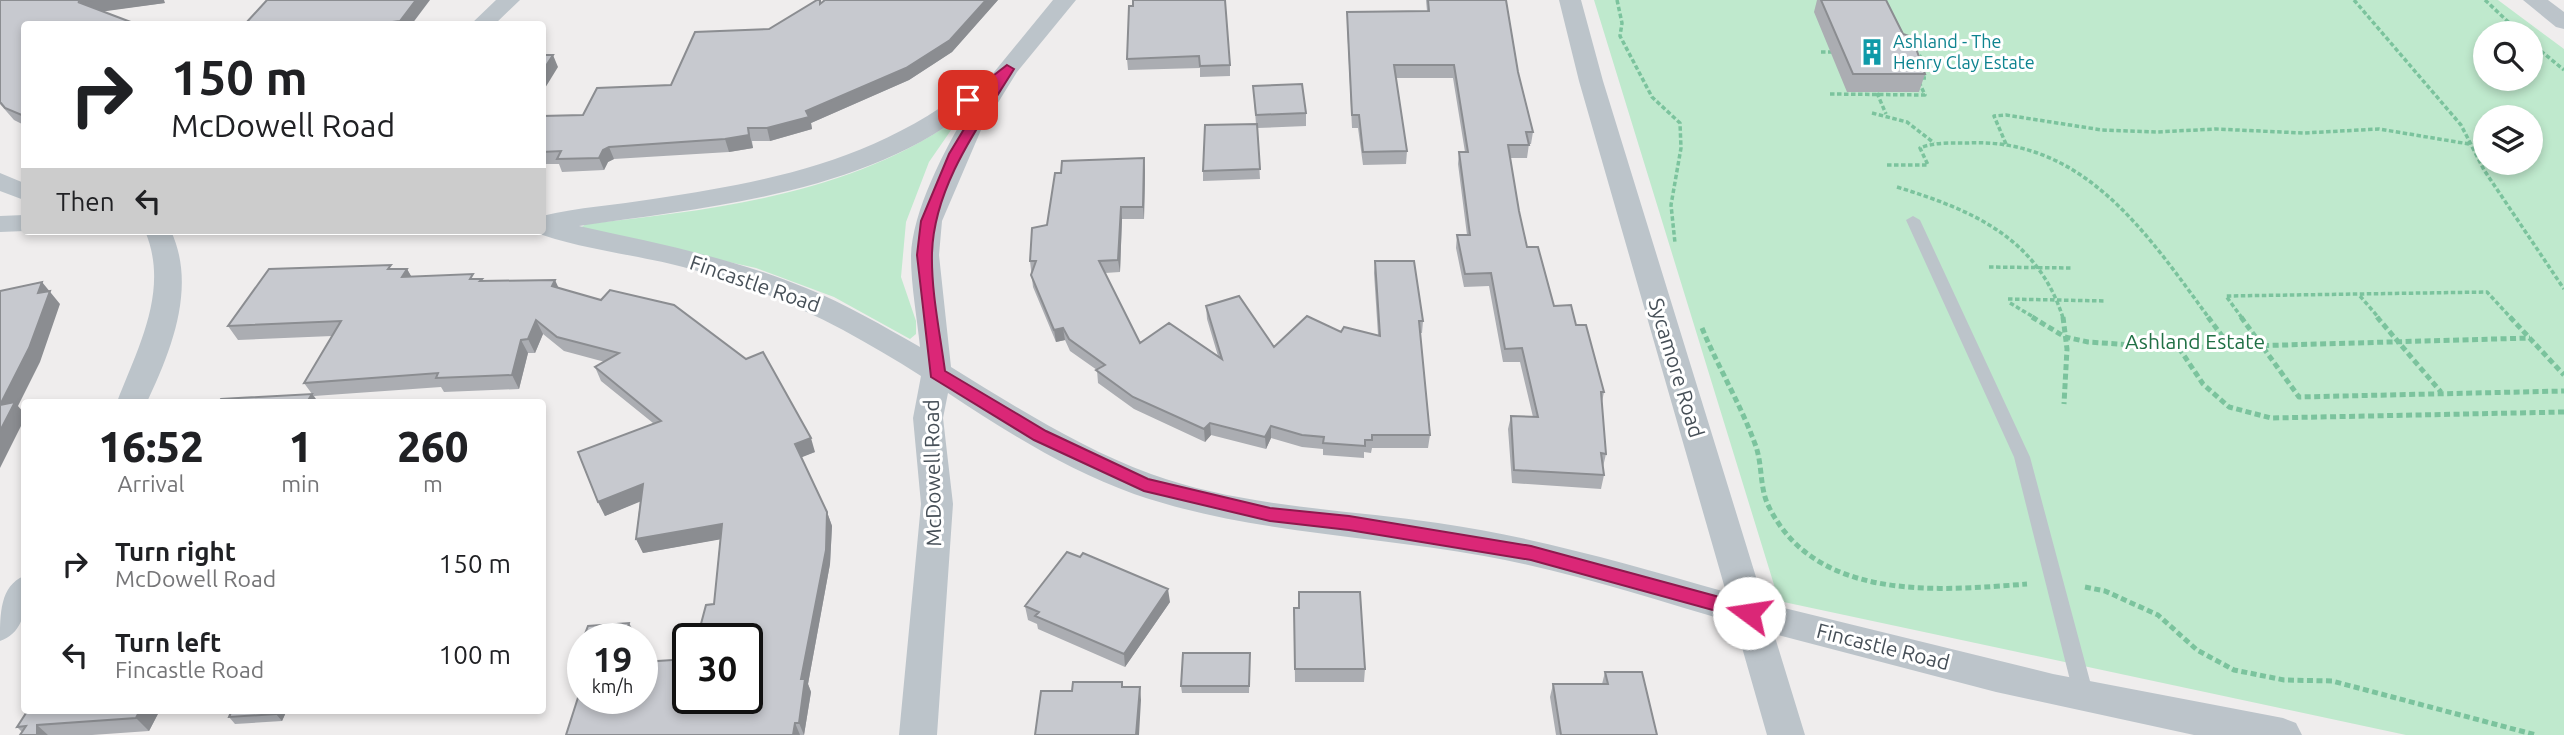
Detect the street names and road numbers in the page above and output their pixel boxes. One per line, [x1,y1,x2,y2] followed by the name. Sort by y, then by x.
[687,250,824,317] street label: Fincastle Road
[1644,295,1710,440] street label: Sycamore Road
[919,399,945,547] street label: McDowell Road
[1814,618,1952,674] street label: Fincastle Road

